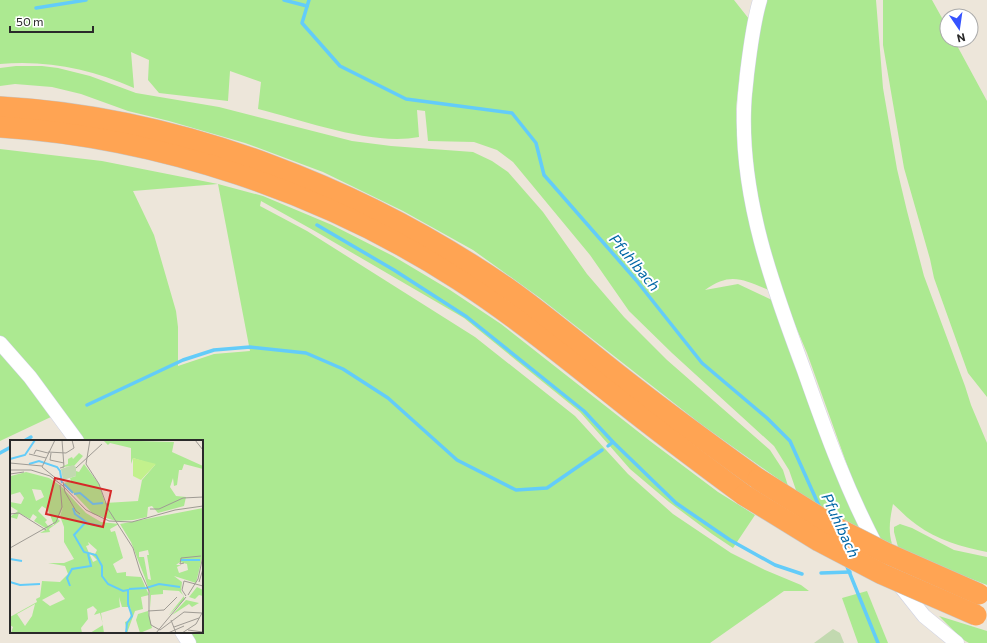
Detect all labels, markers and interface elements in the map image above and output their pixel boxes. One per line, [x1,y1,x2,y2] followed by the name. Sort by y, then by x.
[10,8,93,34] scale bar
[939,8,979,48] north arrow
[16,14,44,28] text: 50 m
[956,31,967,45] text: N
[606,230,664,294] water label: Pfuhlbach
[10,440,203,633] inset map
[818,490,864,560] water label: Pfuhlbach

